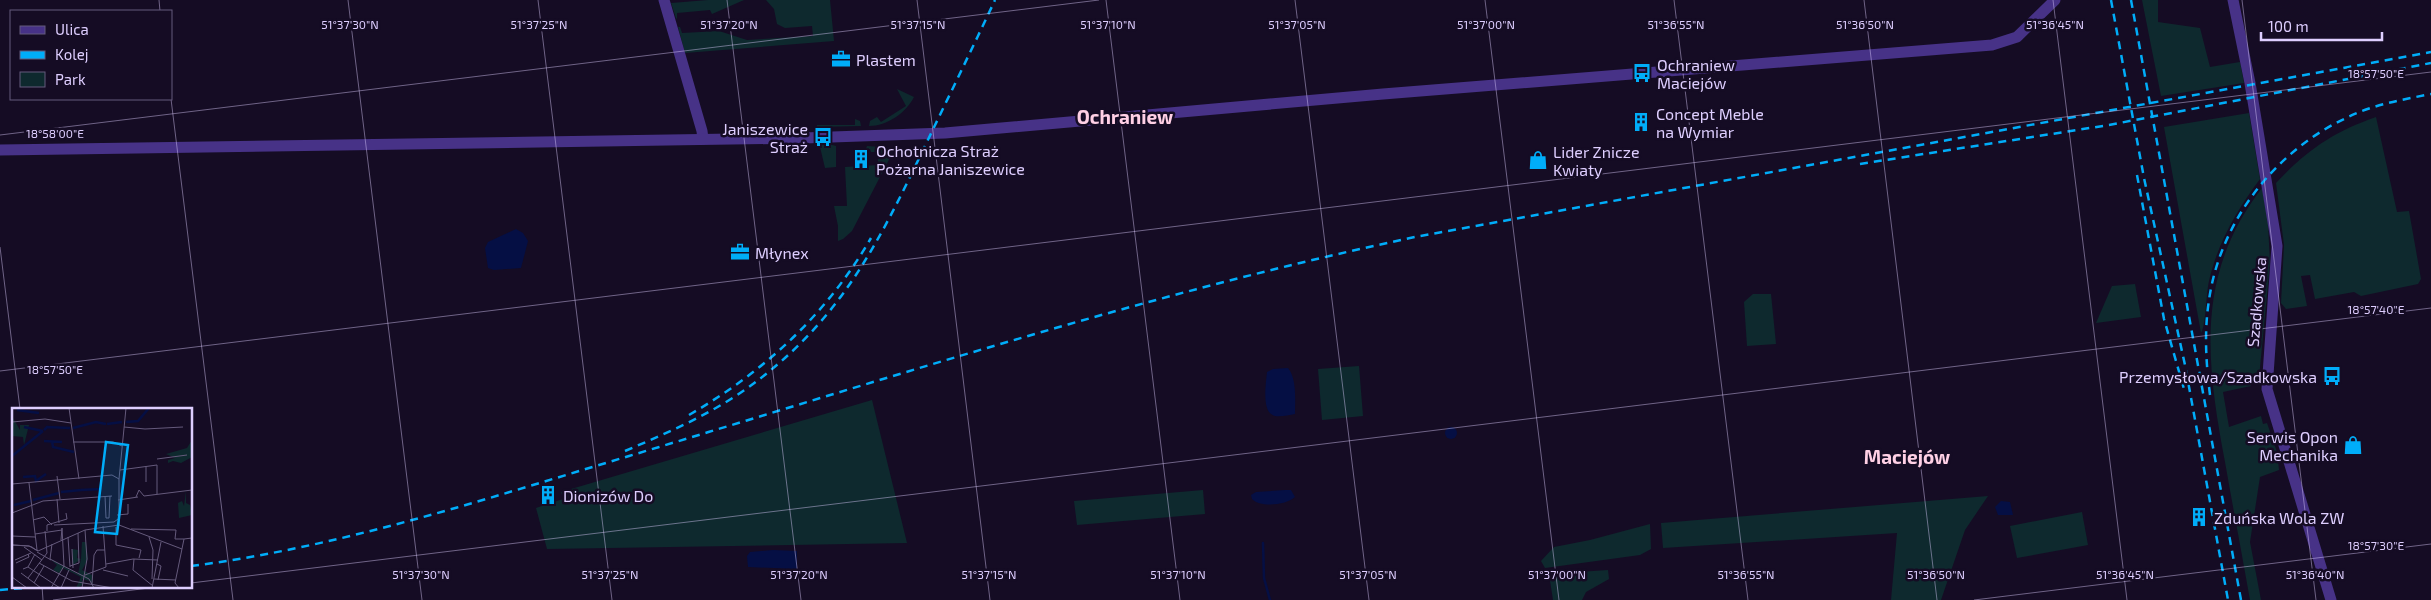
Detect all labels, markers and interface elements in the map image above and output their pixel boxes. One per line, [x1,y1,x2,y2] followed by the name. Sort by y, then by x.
[10,10,172,100] legend
[2261,10,2382,42] scale bar
[321,17,379,31] text: 51°37'30"N
[511,17,567,31] text: 51°37'25"N
[700,17,758,31] text: 51°37'20"N
[891,17,945,31] text: 51°37'15"N
[1080,17,1136,31] text: 51°37'10"N
[1268,17,1326,31] text: 51°37'05"N
[1457,17,1515,31] text: 51°37'00"N
[1647,17,1705,31] text: 51°36'55"N
[1836,17,1894,31] text: 51°36'50"N
[2026,17,2084,31] text: 51°36'45"N
[2268,17,2309,35] text: 100 m
[55,20,89,38] text: Ulica
[55,45,88,64] text: Kolej
[830,48,852,70] office icon: Plastem
[856,50,916,69] place label: Plastem
[1657,55,1735,93] place label: Ochraniew Maciejów
[1631,62,1653,84] bus stop icon: Ochraniew Maciejów
[2348,66,2404,80] text: 18°57'50"E
[55,70,86,88] text: Park
[1656,104,1764,141] place label: Concept Meble na Wymiar
[1077,105,1173,128] district label: Ochraniew
[1630,111,1652,133] building icon: Concept Meble na Wymiar
[722,119,808,156] place label: Janiszewice Straż
[26,126,84,140] text: 18°58'00"E
[812,126,834,148] bus stop icon: Janiszewice Straż
[876,141,1025,178] place label: Ochotnicza Straż Pożarna Janiszewice
[1553,142,1639,179] place label: Lider Znicze Kwiaty
[850,148,872,170] building icon: Ochotnicza Straż Pożarna Janiszewice
[1527,149,1549,171] shop icon: Lider Znicze Kwiaty
[729,241,751,263] office icon: Młynex
[755,243,809,262] place label: Młynex
[2243,256,2269,348] street label: Szadkowska
[2348,302,2405,316] text: 18°57'40"E
[27,362,83,376] text: 18°57'50"E
[2321,365,2343,387] bus stop icon: Przemysłowa/Szadkowska
[2119,367,2317,386] place label: Przemysłowa/Szadkowska
[12,408,192,588] inset map
[2247,427,2338,464] place label: Serwis Opon Mechanika
[2342,434,2364,456] shop icon: Serwis Opon Mechanika
[1864,445,1950,468] district label: Maciejów
[537,484,559,506] building icon: Dionizów Do
[563,486,653,505] place label: Dionizów Do
[2188,506,2210,528] building icon: Zduńska Wola ZW
[2214,508,2344,527] place label: Zduńska Wola ZW
[2348,538,2404,552] text: 18°57'30"E
[392,567,450,581] text: 51°37'30"N
[582,567,638,581] text: 51°37'25"N
[770,567,828,581] text: 51°37'20"N
[962,567,1016,581] text: 51°37'15"N
[1150,567,1206,581] text: 51°37'10"N
[1339,567,1397,581] text: 51°37'05"N
[1528,567,1586,581] text: 51°37'00"N
[1717,567,1775,581] text: 51°36'55"N
[1907,567,1965,581] text: 51°36'50"N
[2096,567,2154,581] text: 51°36'45"N
[2286,567,2344,581] text: 51°36'40"N

